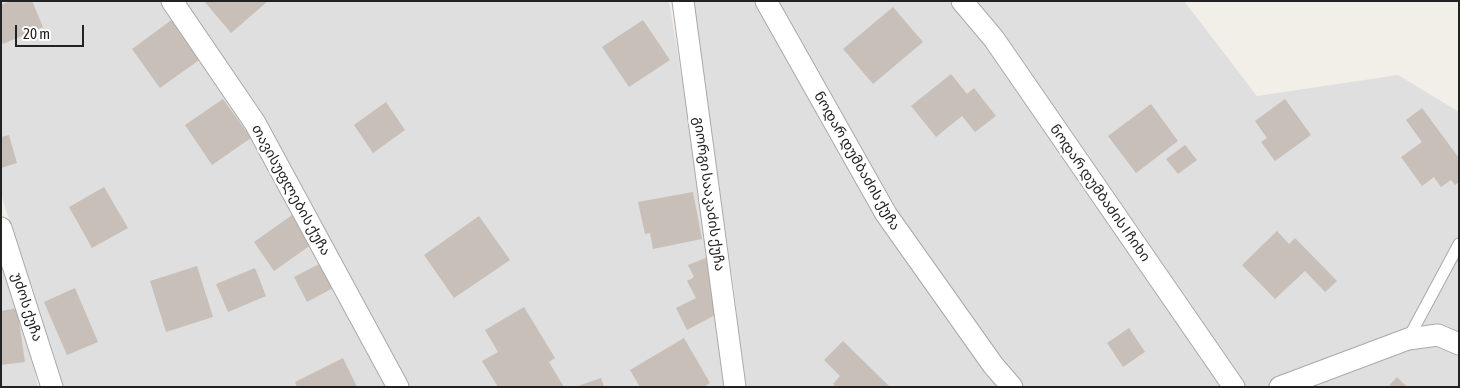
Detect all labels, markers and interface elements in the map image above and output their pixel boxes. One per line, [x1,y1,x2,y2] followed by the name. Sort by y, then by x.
[18,15,86,47] scale bar
[23,25,50,42] text: 20 m
[810,88,904,234] street label: ნოდარ დუმბაძის ქუჩა
[690,116,728,272] street label: გიორგი სააკაძის ქუჩა
[248,121,334,259] street label: თავისუფლების ქუჩა
[1046,121,1154,265] street label: ნოდარ დუმბაძის I ჩიხი
[8,271,46,343] street label: უძოს ქუჩა

